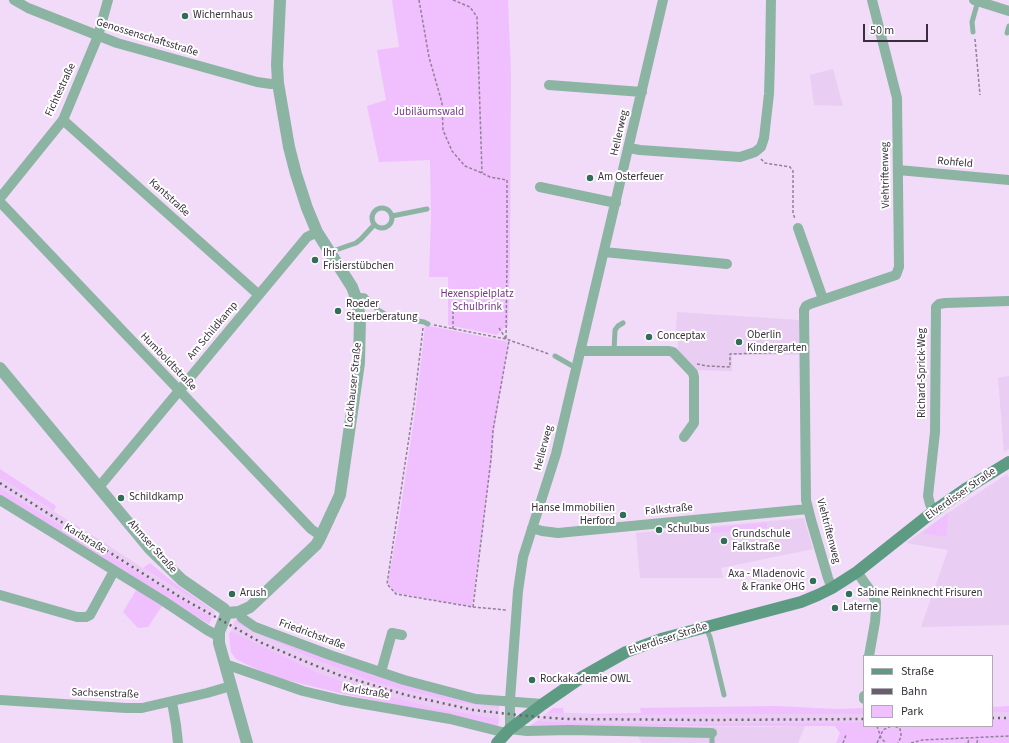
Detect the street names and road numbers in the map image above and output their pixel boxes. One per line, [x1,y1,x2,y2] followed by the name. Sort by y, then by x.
[94,16,200,60] street label: Genossenschaftsstraße
[43,61,79,119] street label: Fichtestraße
[608,109,632,157] street label: Hellerweg
[879,142,893,208] street label: Viehtriftenweg
[937,155,973,171] street label: Rohfeld
[146,176,192,220] street label: Kantstraße
[185,299,241,363] street label: Am Schildkamp
[916,328,930,418] street label: Richard-Sprick-Weg
[137,330,199,394] street label: Humboldtstraße
[343,342,365,428] street label: Lockhauser Straße
[532,424,556,472] street label: Hellerweg
[923,465,999,523] street label: Elverdisser Straße
[813,497,843,565] street label: Viehtriftenweg
[645,501,693,519] street label: Falkstraße
[125,518,179,576] street label: Ahmser Straße
[61,521,109,557] street label: Karlstraße
[277,617,347,653] street label: Friedrichstraße
[627,620,709,658] street label: Elverdisser Straße
[341,681,391,703] street label: Karlstraße
[71,686,139,702] street label: Sachsenstraße

